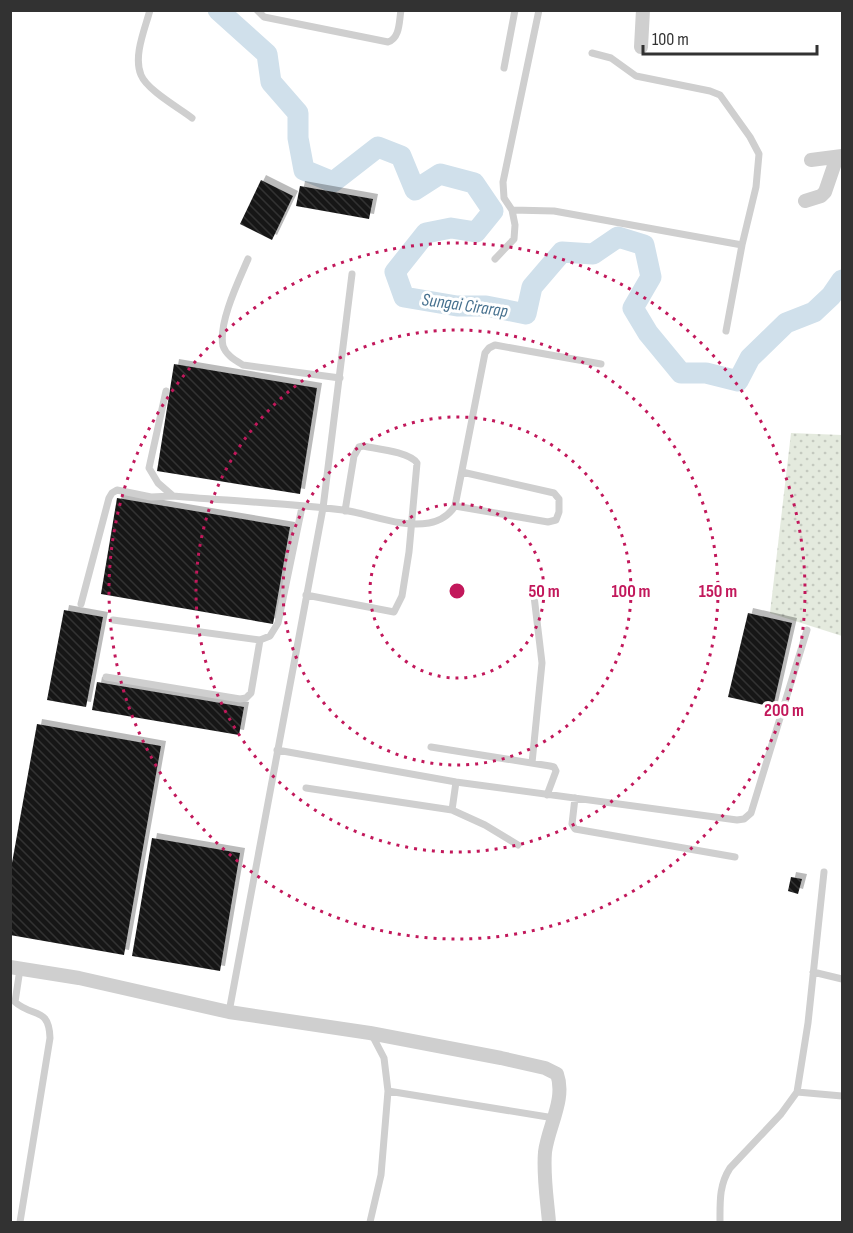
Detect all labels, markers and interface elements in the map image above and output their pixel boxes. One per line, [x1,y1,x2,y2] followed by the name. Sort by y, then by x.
[643,18,817,56] scale bar
[652,29,689,50] text: 100 m
[421,289,510,322] water label: Sungai Cirarap
[447,581,467,601] centre of rings
[528,581,560,602] text: 50 m
[612,581,651,602] text: 100 m
[699,581,737,602] text: 150 m
[764,700,804,721] text: 200 m

